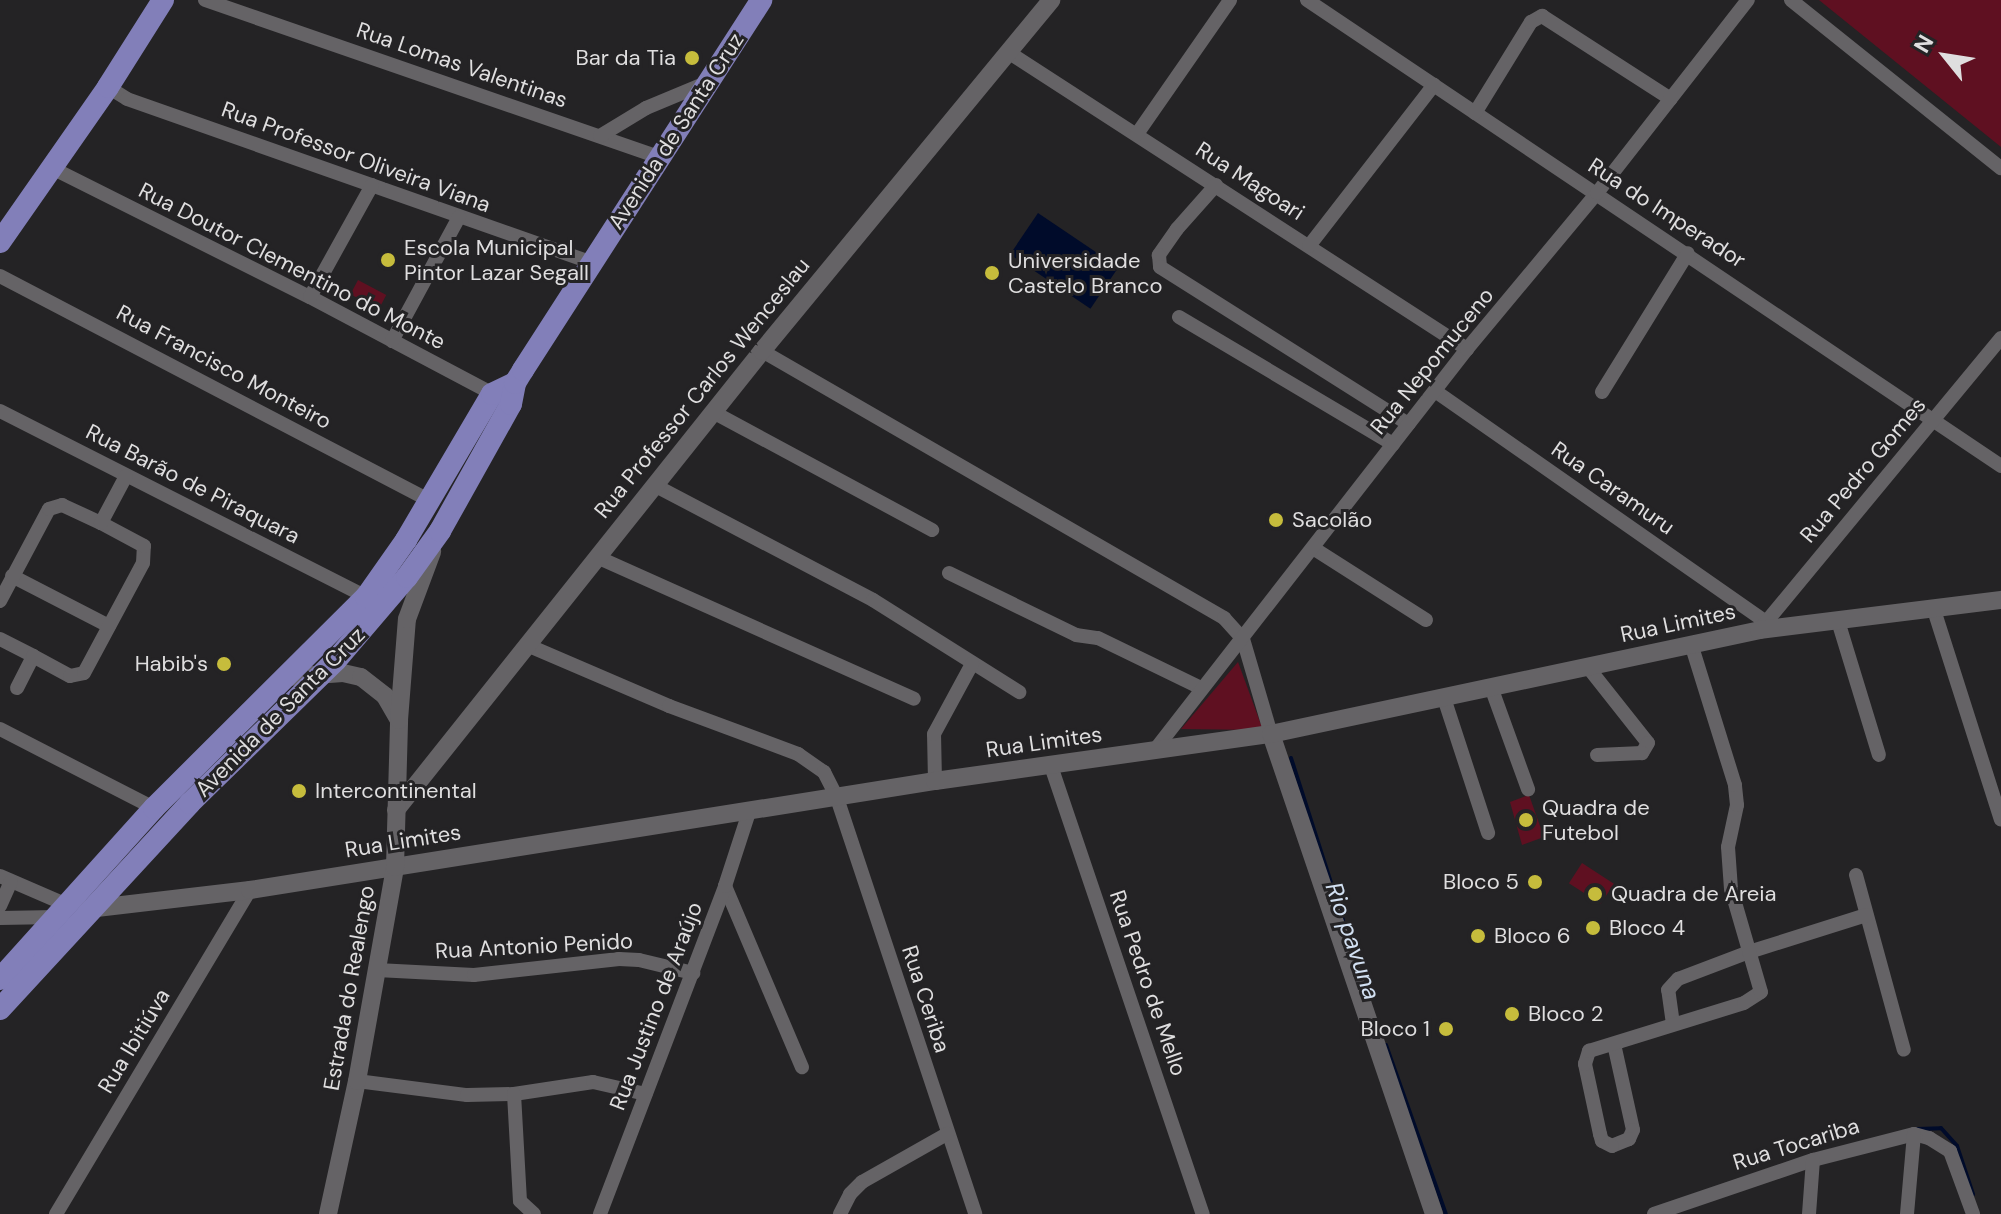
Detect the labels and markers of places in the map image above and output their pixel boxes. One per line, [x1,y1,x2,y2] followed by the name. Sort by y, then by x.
[576,45,676,71] place label: Bar da Tia
[683,49,701,67] marker: Bar da Tia
[404,234,589,286] place label: Escola Municipal Pintor Lazar Segall
[1008,247,1163,298] place label: Universidade Castelo Branco
[379,251,397,269] marker: Escola Municipal Pintor Lazar Segall
[983,264,1001,282] marker: Universidade Castelo Branco
[1292,507,1372,533] place label: Sacolão
[1267,511,1285,529] marker: Sacolão
[135,651,208,677] place label: Habib's
[215,655,233,673] marker: Habib's
[315,778,477,804] place label: Intercontinental
[290,782,308,800] marker: Intercontinental
[1542,794,1650,846] place label: Quadra de Futebol
[1517,811,1535,829] marker: Quadra de Futebol
[1443,869,1519,895] place label: Bloco 5
[1526,873,1544,891] marker: Bloco 5
[1611,881,1777,907] place label: Quadra de Areia
[1586,885,1604,903] marker: Quadra de Areia
[1609,915,1685,941] place label: Bloco 4
[1584,919,1602,937] marker: Bloco 4
[1494,923,1571,949] place label: Bloco 6
[1469,927,1487,945] marker: Bloco 6
[1528,1001,1603,1027] place label: Bloco 2
[1503,1005,1521,1023] marker: Bloco 2
[1360,1016,1430,1042] place label: Bloco 1
[1437,1020,1455,1038] marker: Bloco 1

